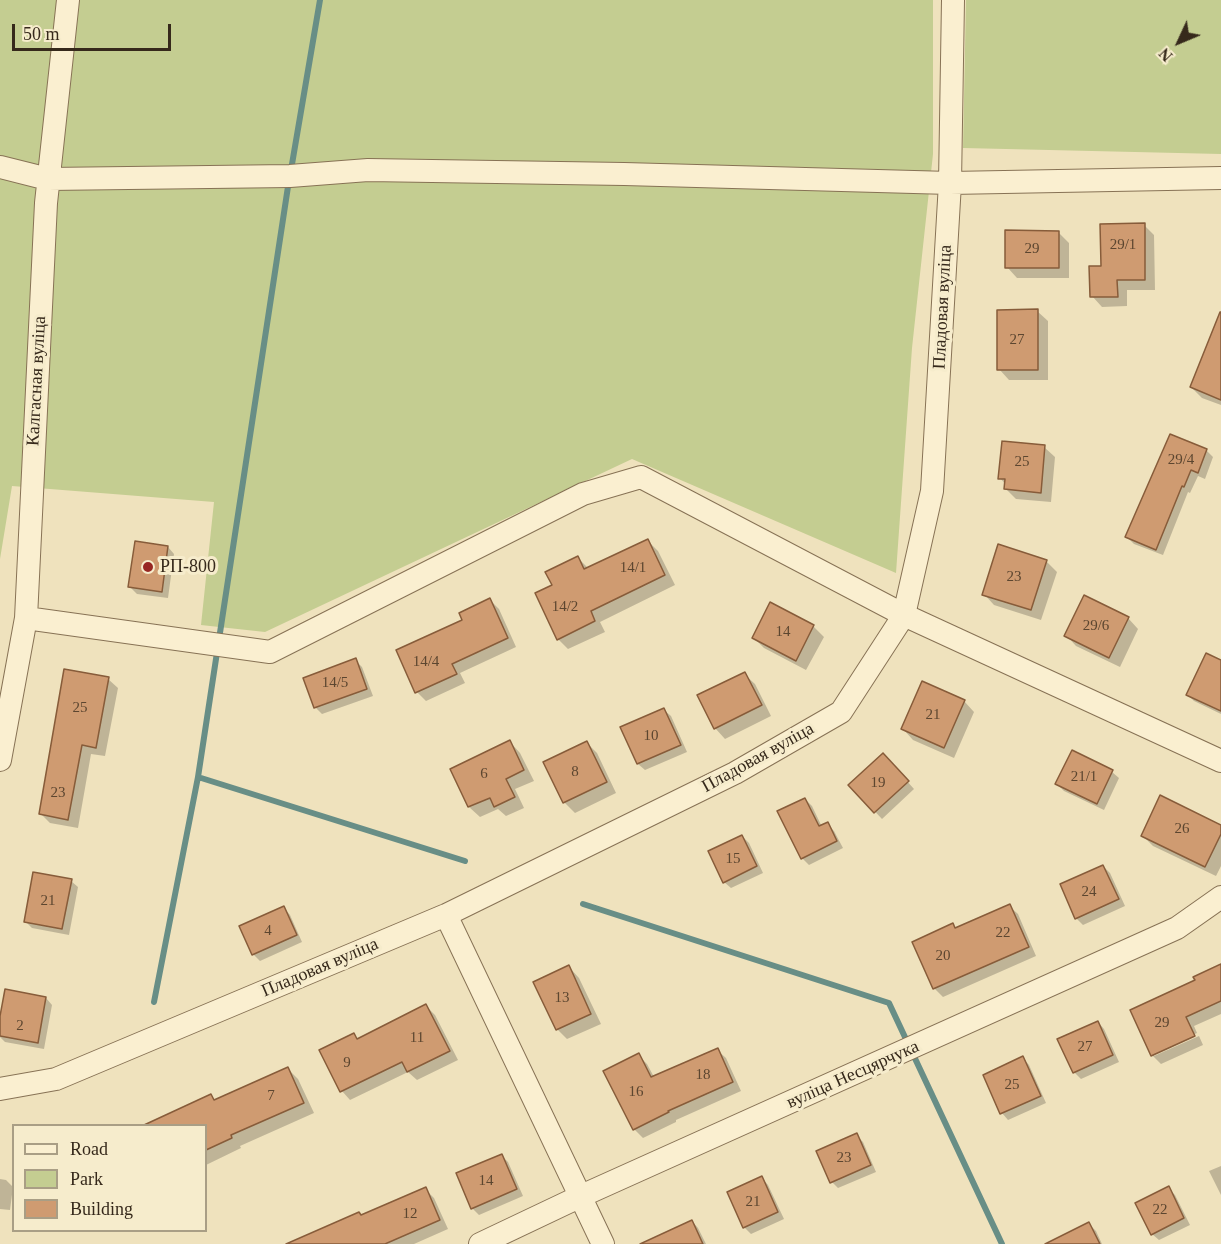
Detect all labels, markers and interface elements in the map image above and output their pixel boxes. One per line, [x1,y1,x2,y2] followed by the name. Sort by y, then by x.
[15,12,174,50] scale bar
[1149,12,1209,72] north arrow
[23,24,60,44] text: 50 m
[1156,45,1176,65] text: N
[1110,236,1136,254] house number: 29/1
[1024,240,1040,258] house number: 29
[929,244,957,370] street label: Пладовая вуліца
[23,315,51,447] street label: Калгасная вуліца
[1010,331,1024,349] house number: 27
[1168,451,1194,469] house number: 29/4
[1014,453,1030,471] house number: 25
[160,556,216,578] place label: РП-800
[620,559,646,577] house number: 14/1
[141,560,155,574] marker: РП-800
[1006,568,1022,586] house number: 23
[552,598,578,616] house number: 14/2
[1083,617,1109,635] house number: 29/6
[776,623,790,641] house number: 14
[413,653,439,671] house number: 14/4
[322,674,348,692] house number: 14/5
[72,699,88,717] house number: 25
[926,706,940,724] house number: 21
[698,718,818,798] street label: Пладовая вуліца
[644,727,658,745] house number: 10
[571,763,579,781] house number: 8
[480,765,488,783] house number: 6
[1071,768,1097,786] house number: 21/1
[870,774,886,792] house number: 19
[50,784,66,802] house number: 23
[1174,820,1190,838] house number: 26
[726,850,740,868] house number: 15
[1082,883,1096,901] house number: 24
[40,892,56,910] house number: 21
[264,922,272,940] house number: 4
[996,924,1010,942] house number: 22
[258,934,382,1002] street label: Пладовая вуліца
[936,947,950,965] house number: 20
[554,989,570,1007] house number: 13
[1154,1014,1170,1032] house number: 29
[16,1017,24,1035] house number: 2
[410,1029,424,1047] house number: 11
[783,1036,923,1114] street label: вуліца Несцярчука
[1078,1038,1092,1056] house number: 27
[343,1054,351,1072] house number: 9
[696,1066,710,1084] house number: 18
[1004,1076,1020,1094] house number: 25
[628,1083,644,1101] house number: 16
[267,1087,275,1105] house number: 7
[12,1124,207,1232] legend
[70,1139,108,1159] text: Road
[836,1149,852,1167] house number: 23
[70,1169,103,1189] text: Park
[478,1172,494,1190] house number: 14
[746,1193,760,1211] house number: 21
[70,1199,133,1219] text: Building
[1152,1201,1168,1219] house number: 22
[402,1205,418,1223] house number: 12

